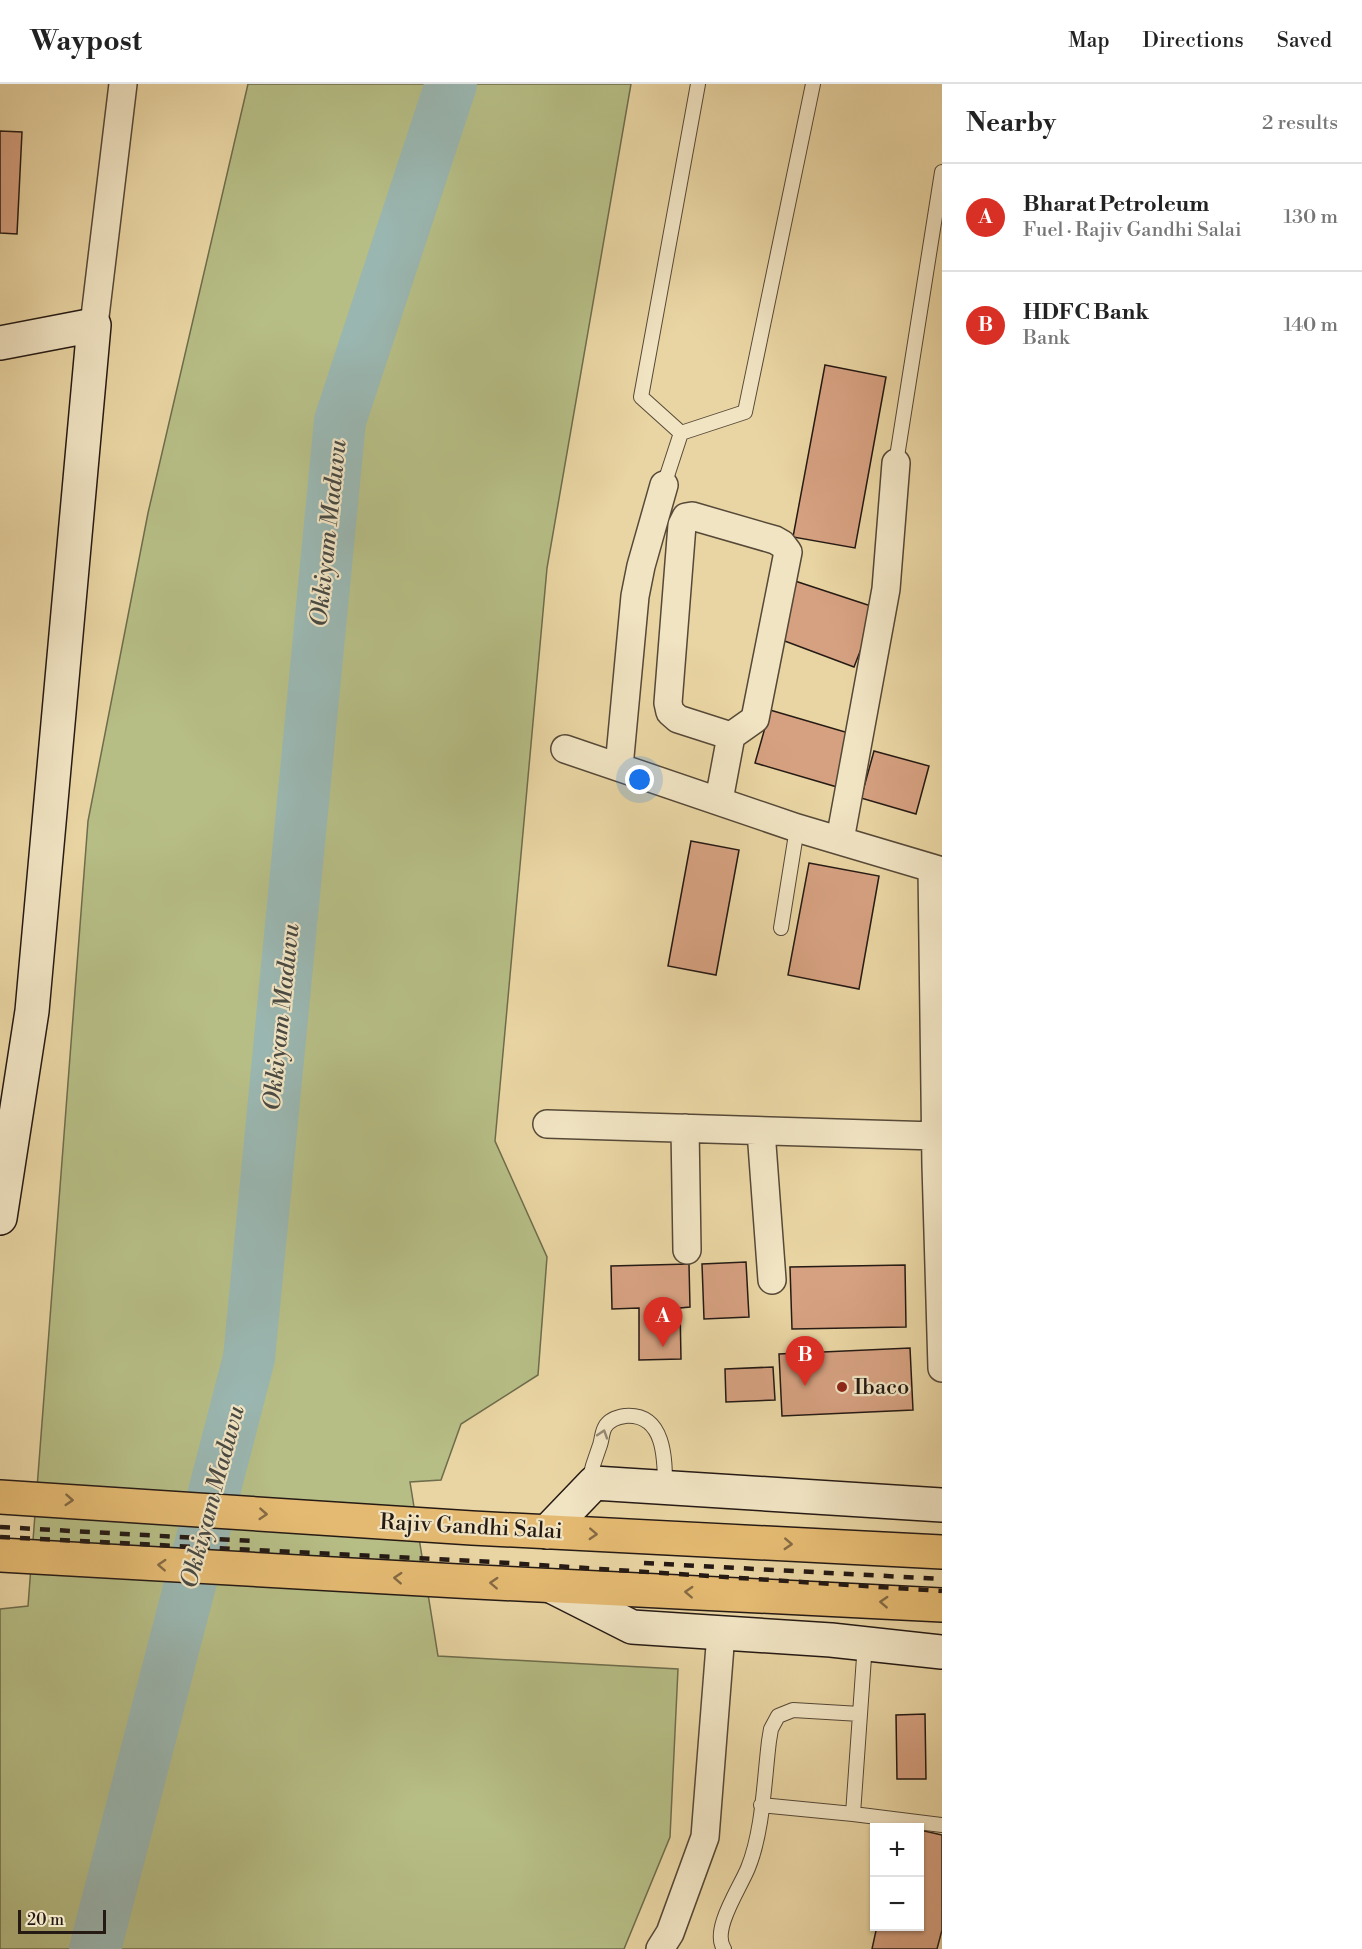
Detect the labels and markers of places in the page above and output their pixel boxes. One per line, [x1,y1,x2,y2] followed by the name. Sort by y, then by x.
[644,1298,682,1347] pin: A
[786,1336,824,1386] pin: B
[854,1374,909,1401] place label: Ibaco
[835,1380,849,1394] marker: Ibaco

